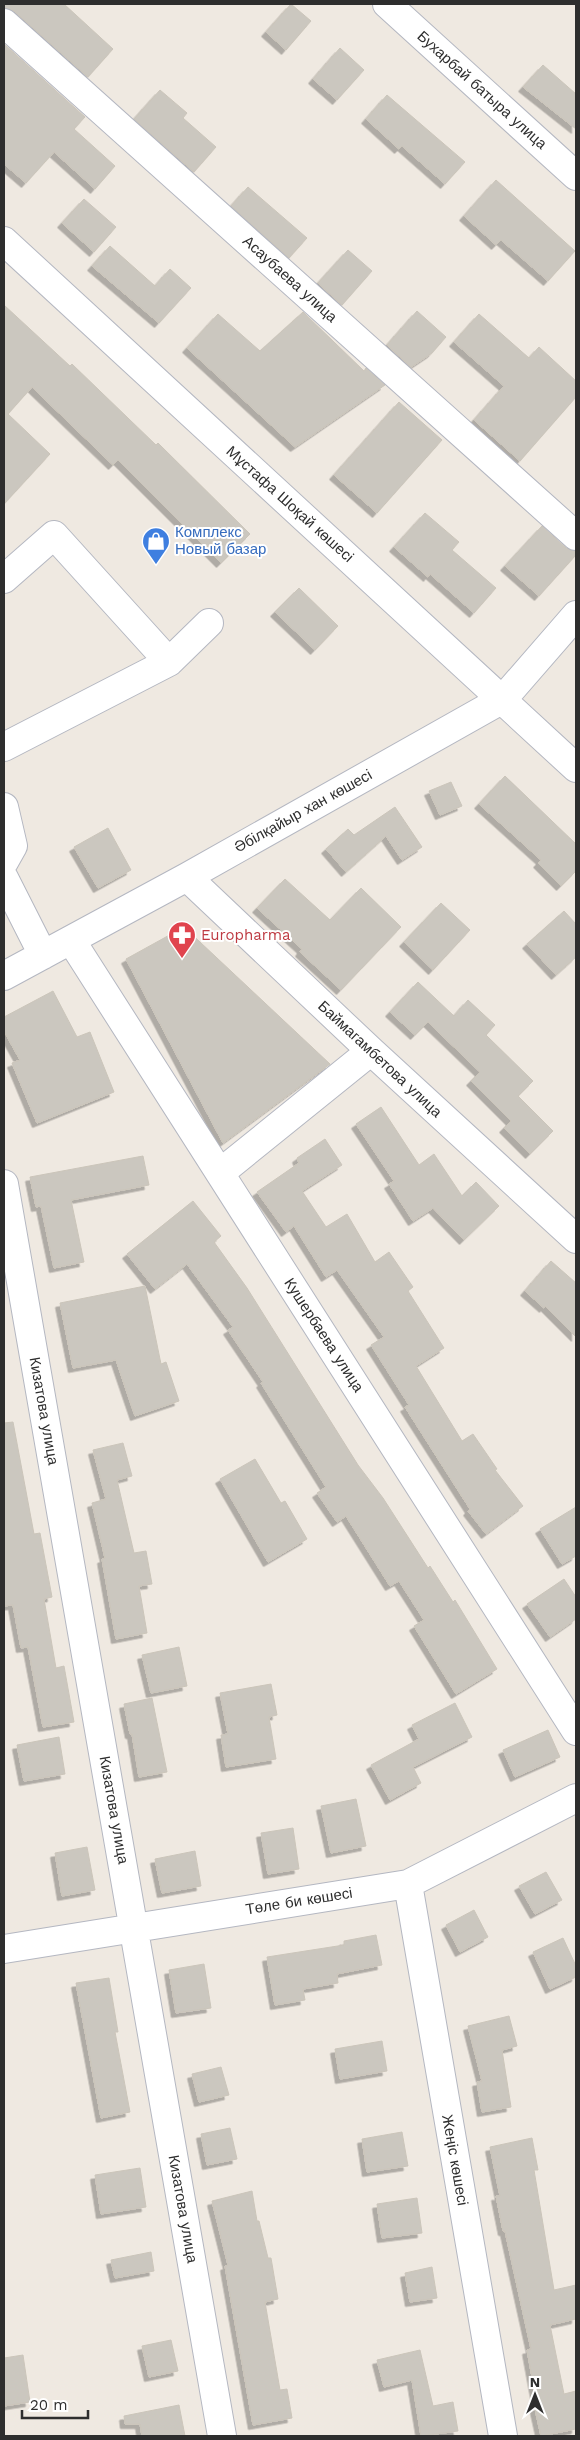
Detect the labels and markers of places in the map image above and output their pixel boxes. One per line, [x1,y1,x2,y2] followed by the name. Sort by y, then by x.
[175,523,266,558] place label: Комплекс Новый базар
[141,526,171,565] shop icon: Комплекс Новый базар
[167,920,197,959] pharmacy icon: Europharma
[201,926,291,944] place label: Europharma

